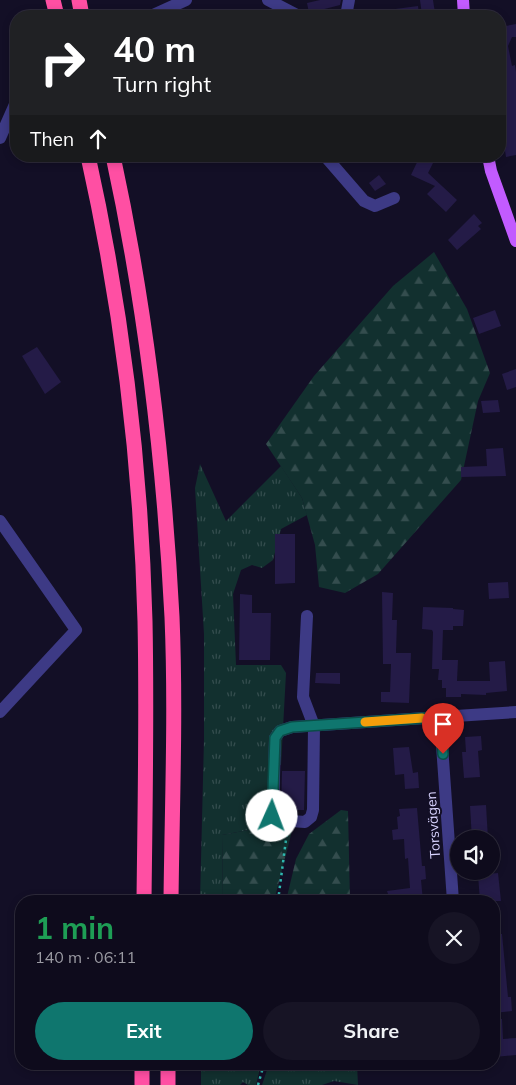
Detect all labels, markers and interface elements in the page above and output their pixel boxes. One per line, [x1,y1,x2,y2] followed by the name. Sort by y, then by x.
[113,27,196,71] text: 40 m
[30,30,95,95] icon: right
[113,70,211,98] text: Turn right
[84,125,112,153] icon: ahead
[30,127,74,151] text: Then
[422,703,464,754] pin
[429,710,457,738] icon: arrive
[245,789,297,841] position arrow
[422,791,444,859] street label: Torsvägen
[450,830,500,880] map controls
[450,830,500,880] button: sound
[35,909,114,947] text: 1 min
[428,912,480,964] button: close
[35,947,136,967] text: 140 m · 06:11
[35,1002,253,1060] button: Exit
[263,1002,480,1060] button: Share

